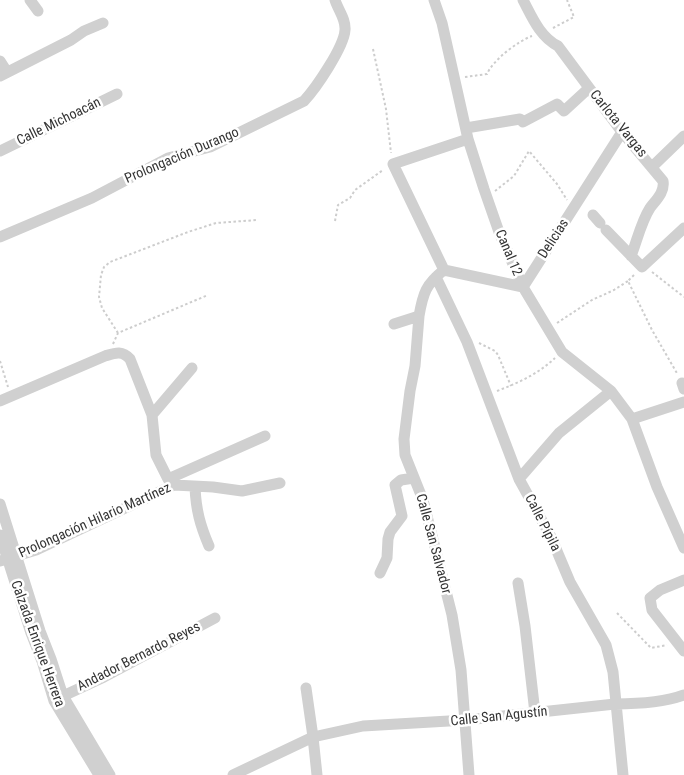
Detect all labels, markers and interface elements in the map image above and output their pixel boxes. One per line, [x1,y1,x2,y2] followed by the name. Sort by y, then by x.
[586,87,650,161] street label: Carlota Vargas
[14,94,104,150] street label: Calle Michoacán
[122,124,242,188] street label: Prolongación Durango
[535,216,573,262] street label: Delicias
[491,227,525,279] street label: Canal 12
[16,480,174,562] street label: Prolongación Hilario Martínez
[412,492,454,596] street label: Calle San Salvador
[520,492,564,554] street label: Calle Pípila
[6,579,68,709] street label: Calzada Enrique Herrera
[75,619,203,695] street label: Andador Bernardo Reyes
[450,704,548,730] street label: Calle San Agustín

